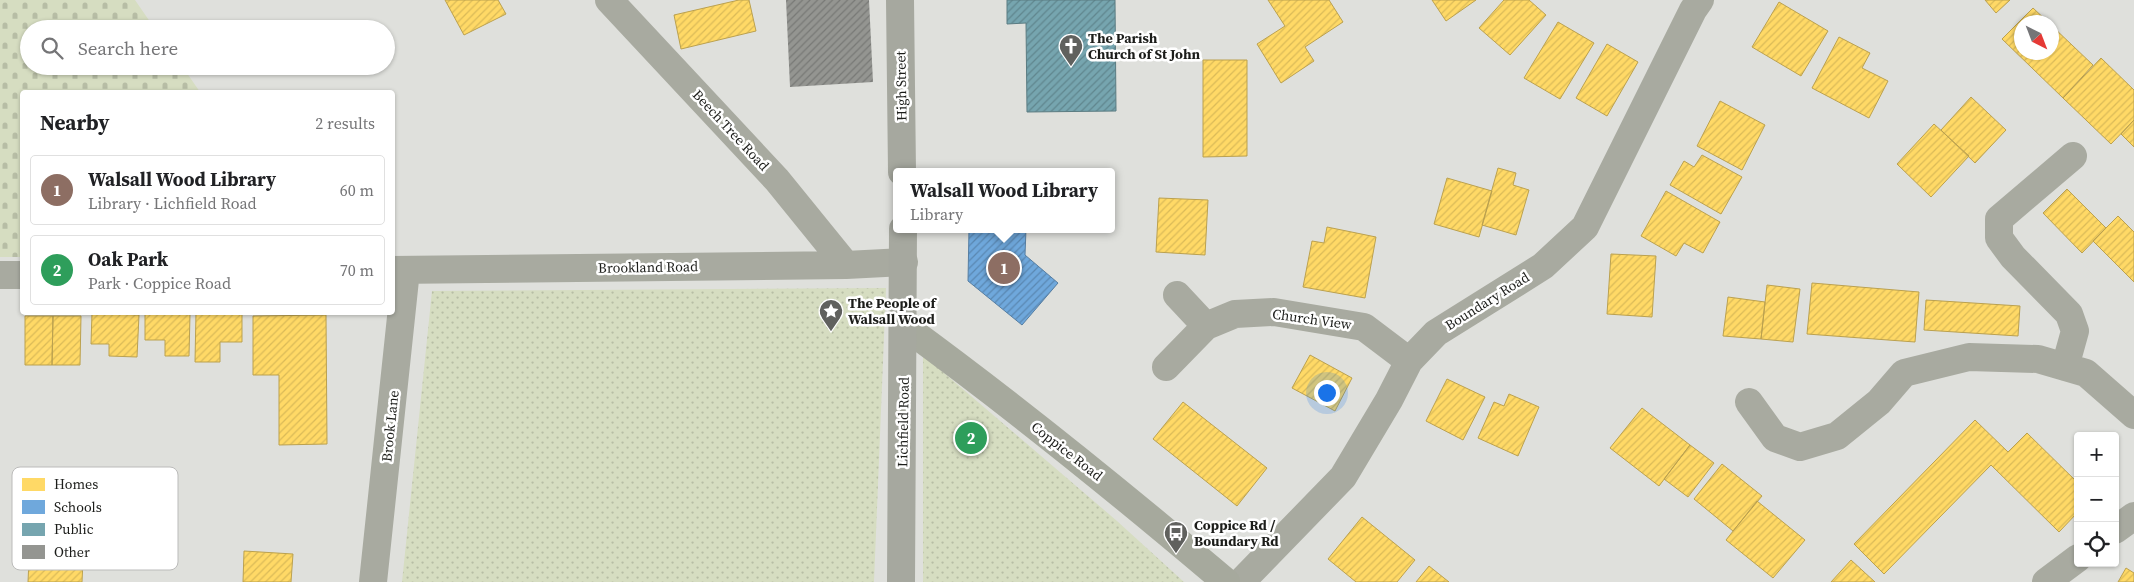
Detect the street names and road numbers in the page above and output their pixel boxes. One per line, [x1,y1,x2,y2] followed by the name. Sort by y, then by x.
[890,50,912,121] street label: High Street
[688,85,774,175] street label: Beech Tree Road
[598,256,698,278] street label: Brookland Road
[1441,267,1533,335] street label: Boundary Road
[1271,304,1353,335] street label: Church View
[892,377,914,467] street label: Lichfield Road
[376,389,404,463] street label: Brook Lane
[1027,417,1107,485] street label: Coppice Road

